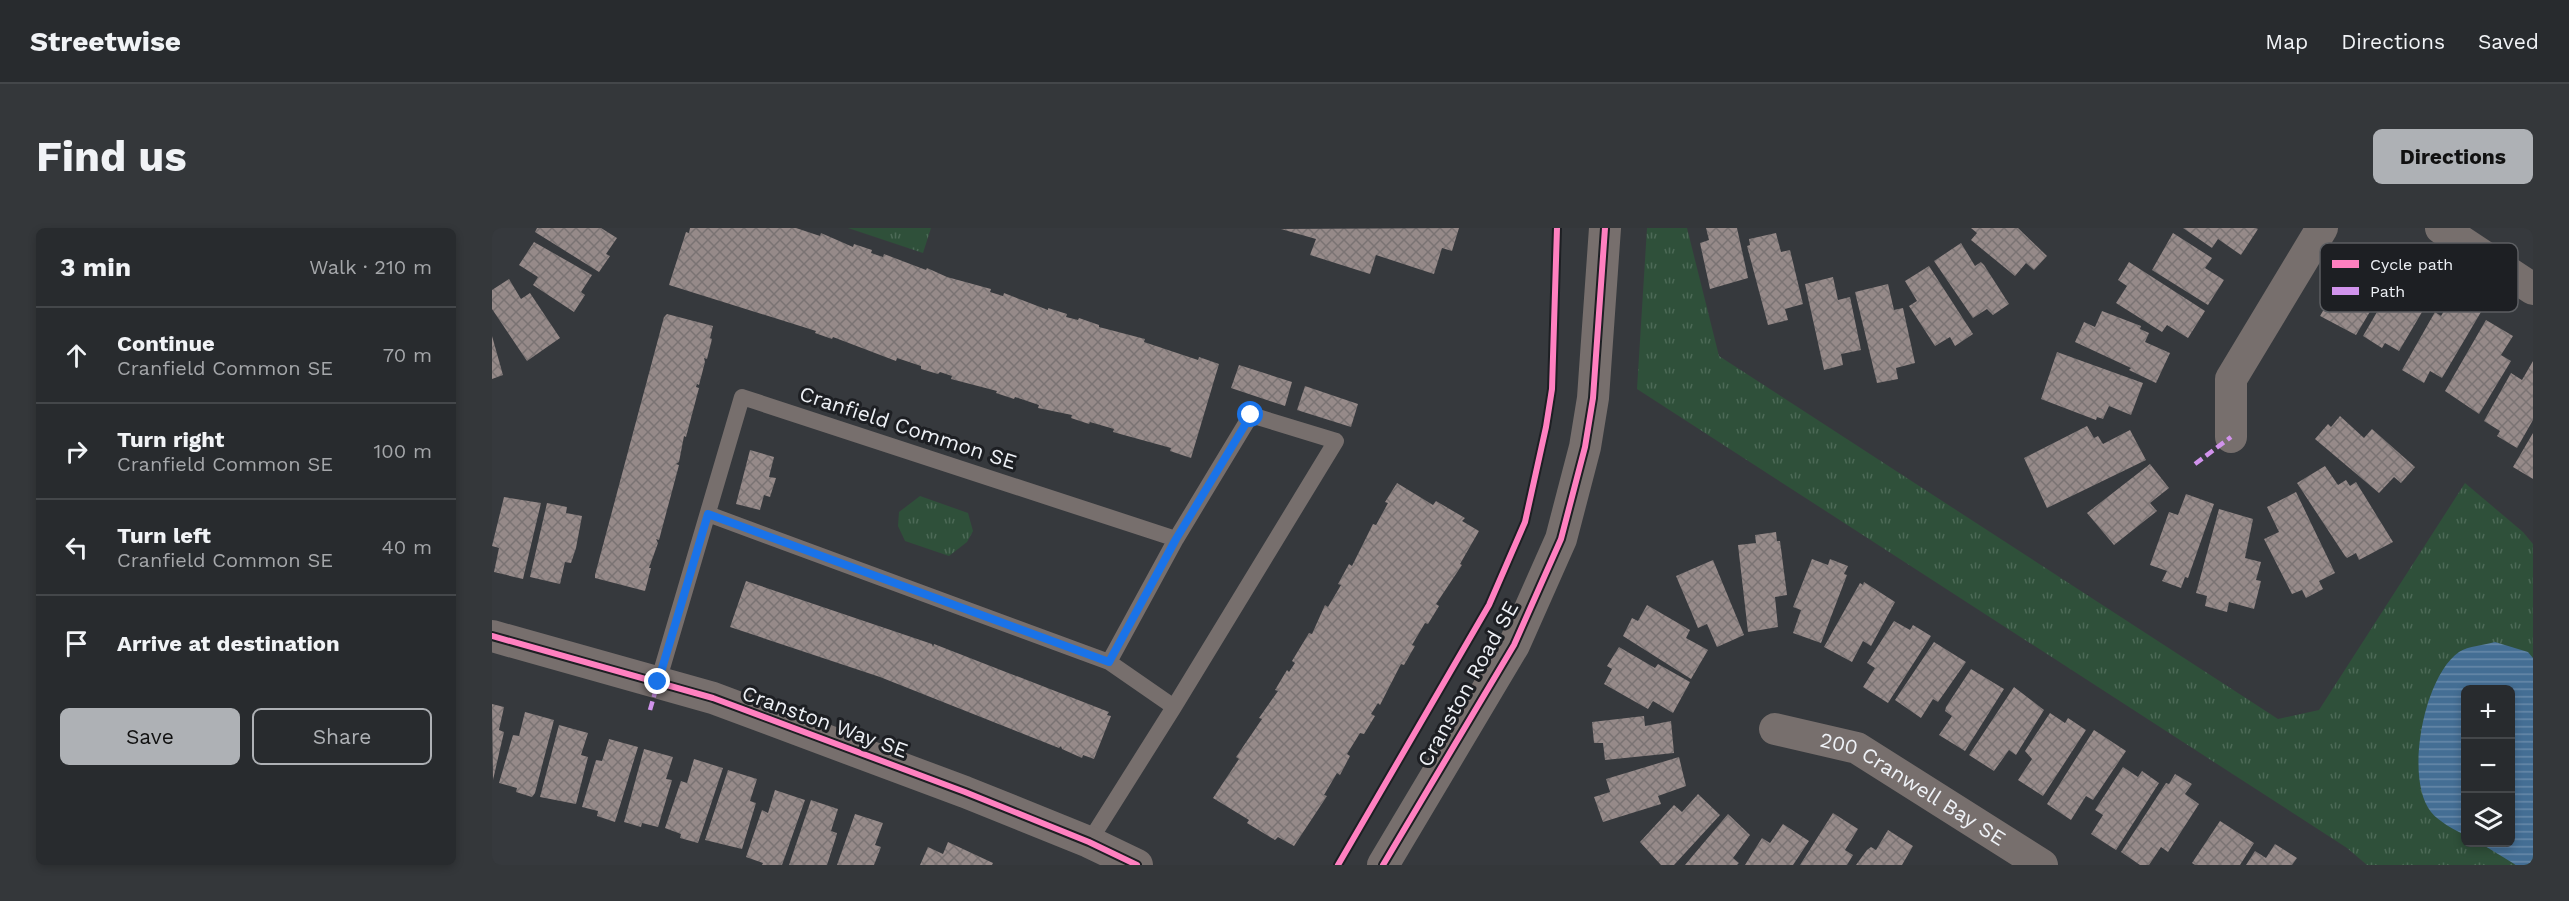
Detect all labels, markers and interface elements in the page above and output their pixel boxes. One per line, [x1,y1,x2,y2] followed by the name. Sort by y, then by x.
[30,25,181,58] text: Streetwise
[2265,29,2308,54] text: Map
[2341,29,2445,54] text: Directions
[2478,29,2539,54] text: Saved
[2373,129,2533,184] button: Directions
[36,132,187,181] text: Find us
[2320,243,2518,312] legend
[60,252,131,282] text: 3 min
[309,255,432,279] text: Walk · 210 m
[2370,255,2453,274] text: Cycle path
[2370,282,2405,301] text: Path
[117,331,215,356] text: Continue
[60,339,93,372] icon: ahead
[383,343,432,367] text: 70 m
[117,356,333,380] text: Cranfield Common SE
[796,381,1020,474] street label: Cranfield Common SE
[1237,401,1263,427] route start
[117,427,224,452] text: Turn right
[60,435,93,468] icon: right
[373,439,432,463] text: 100 m
[117,452,333,476] text: Cranfield Common SE
[117,523,211,548] text: Turn left
[60,531,93,564] icon: left
[381,535,432,559] text: 40 m
[117,548,333,572] text: Cranfield Common SE
[1412,597,1523,771] street label: Cranston Road SE
[60,627,93,660] icon: arrive
[117,631,340,656] text: Arrive at destination
[644,668,670,694] route end
[739,680,912,763] street label: Cranston Way SE
[2461,685,2515,847] map controls
[2461,685,2515,739] button: +
[60,708,240,765] button: Save
[252,708,432,765] button: Share
[1818,727,2010,851] street label: 200 Cranwell Bay SE
[2461,739,2515,793] button: −
[2461,793,2515,847] button: layers

